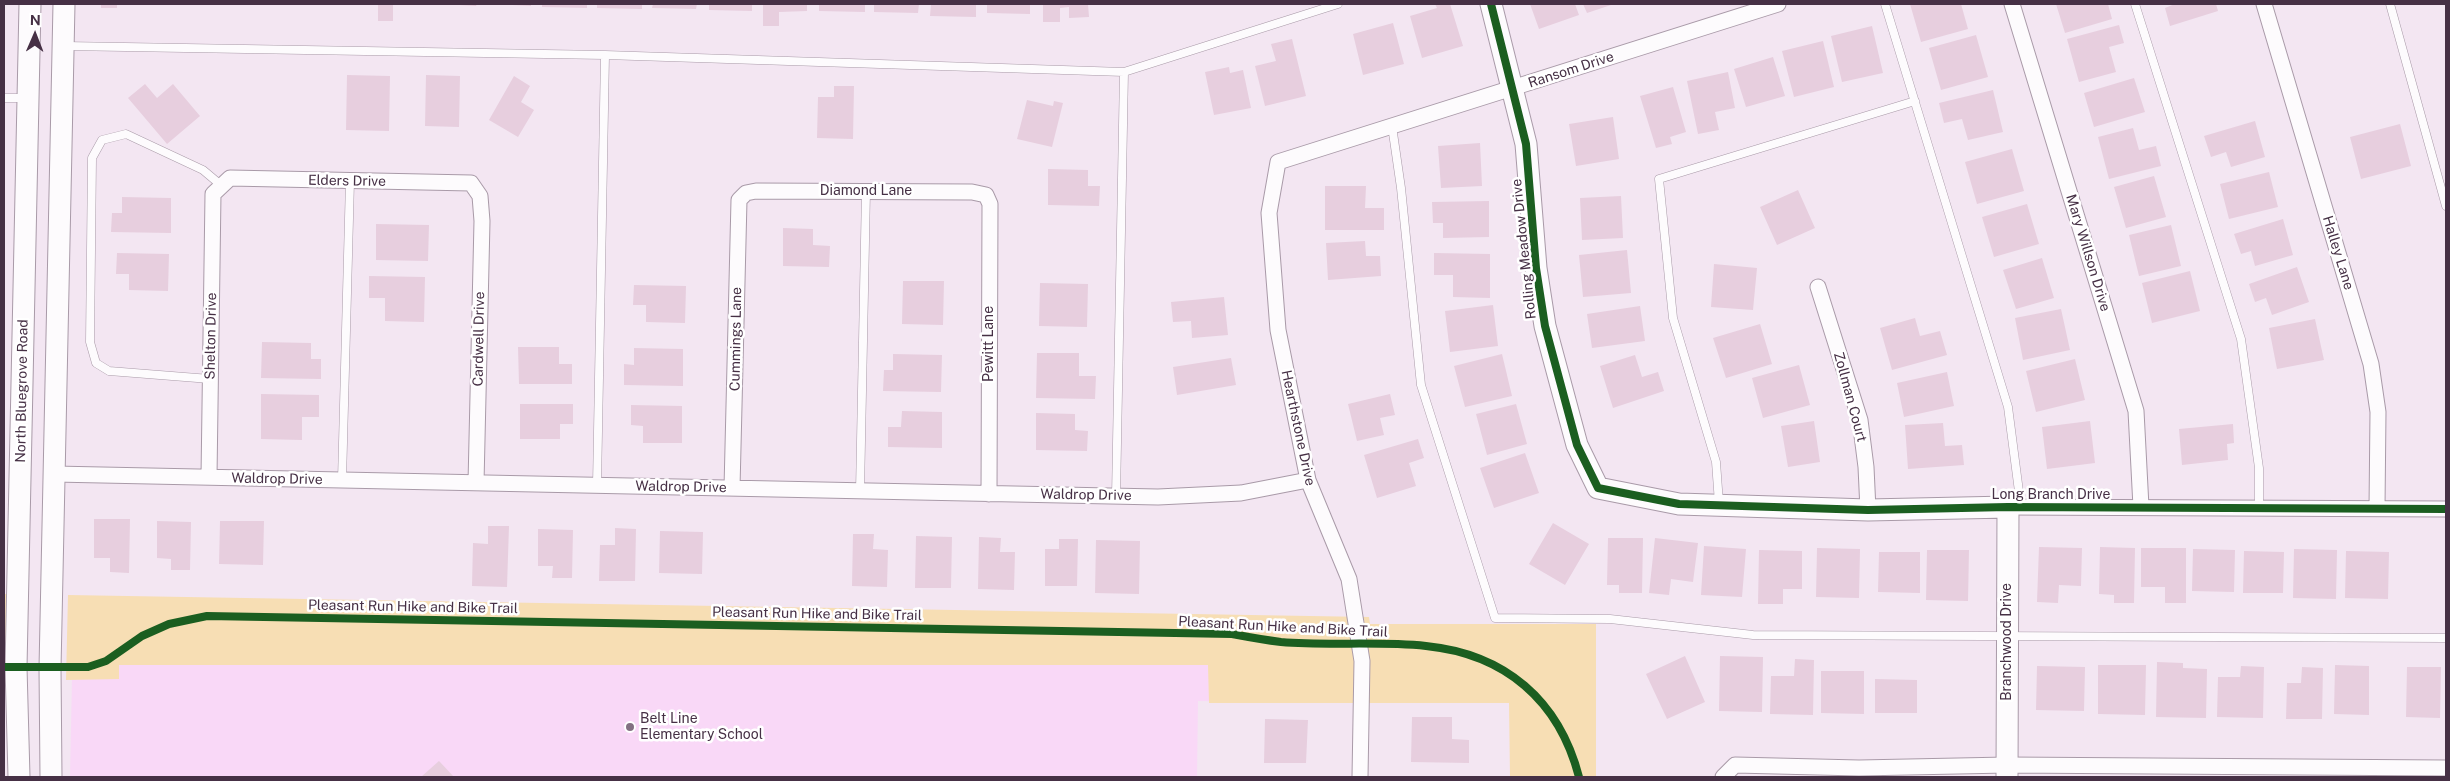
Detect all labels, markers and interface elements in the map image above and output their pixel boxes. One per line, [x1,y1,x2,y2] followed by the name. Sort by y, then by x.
[10,10,60,60] north arrow
[30,12,41,28] text: N
[1526,48,1616,92] street label: Ransom Drive
[308,172,386,190] street label: Elders Drive
[1508,178,1540,320] street label: Rolling Meadow Drive
[820,183,912,199] street label: Diamond Lane
[2062,192,2114,314] street label: Mary Willson Drive
[2319,214,2357,292] street label: Halley Lane
[727,287,745,391] street label: Cummings Lane
[470,291,488,387] street label: Cardwell Drive
[202,292,220,380] street label: Shelton Drive
[981,306,997,382] street label: Pewitt Lane
[12,319,32,463] street label: North Bluegrove Road
[1830,350,1870,444] street label: Zollman Court
[1278,369,1318,487] street label: Hearthstone Drive
[231,470,323,488] street label: Waldrop Drive
[635,478,727,496] street label: Waldrop Drive
[1040,486,1132,504] street label: Waldrop Drive
[1992,487,2110,503] street label: Long Branch Drive
[1999,583,2015,701] street label: Branchwood Drive
[308,597,518,617] street label: Pleasant Run Hike and Bike Trail
[712,604,922,624] street label: Pleasant Run Hike and Bike Trail
[1178,613,1388,641] street label: Pleasant Run Hike and Bike Trail
[640,711,763,744] place label: Belt Line Elementary School
[624,721,636,733] marker: Belt Line Elementary School

